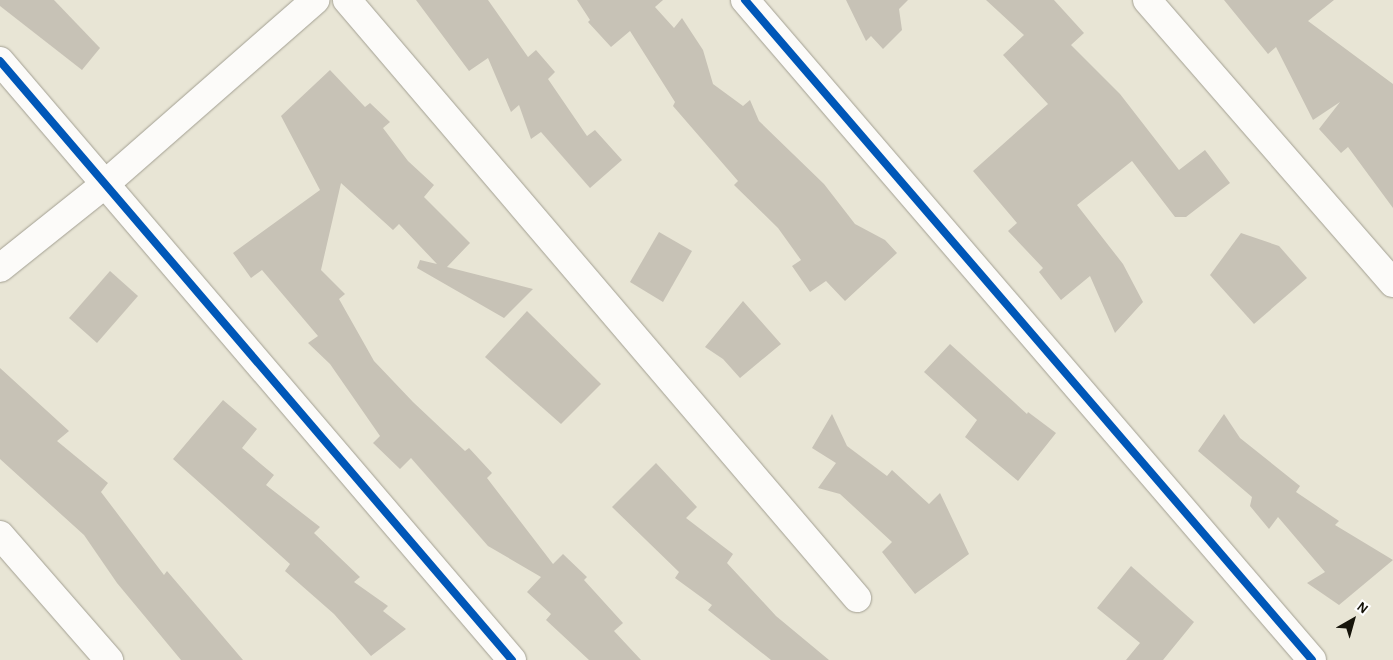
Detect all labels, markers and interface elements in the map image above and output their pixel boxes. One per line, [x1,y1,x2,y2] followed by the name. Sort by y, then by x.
[1328,595,1378,645] north arrow
[1354,600,1370,617] text: N

